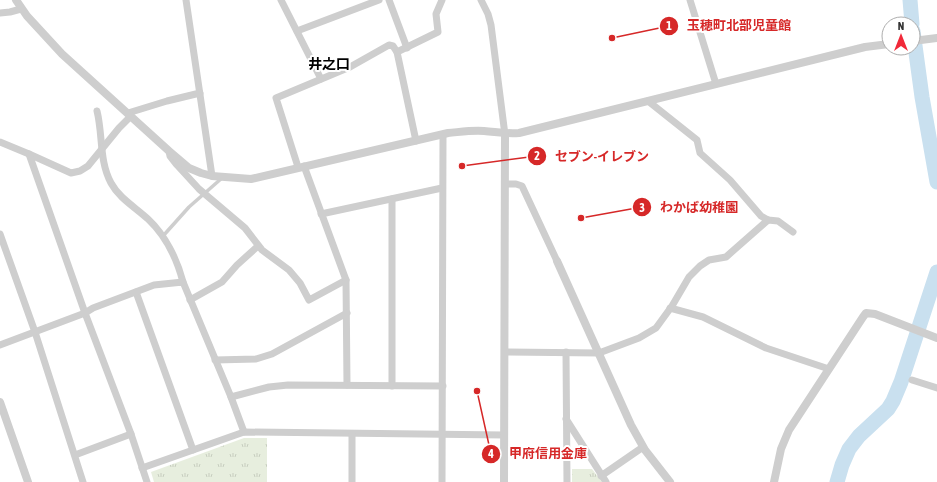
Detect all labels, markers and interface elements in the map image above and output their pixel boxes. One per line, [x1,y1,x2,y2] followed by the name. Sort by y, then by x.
[659,13,799,38] callout: 玉穂町北部児童館
[881,16,921,56] north arrow
[687,18,791,33] text: 玉穂町北部児童館
[666,19,672,33] text: 1
[898,20,904,32] text: N
[308,56,350,72] district label: 井之口
[527,144,657,169] callout: セブン-イレブン
[534,149,540,163] text: 2
[555,149,649,164] text: セブン-イレブン
[632,195,746,220] callout: わかば幼稚園
[660,200,738,215] text: わかば幼稚園
[639,201,645,215] text: 3
[481,441,595,466] callout: 甲府信用金庫
[509,446,587,461] text: 甲府信用金庫
[487,447,494,461] text: 4

